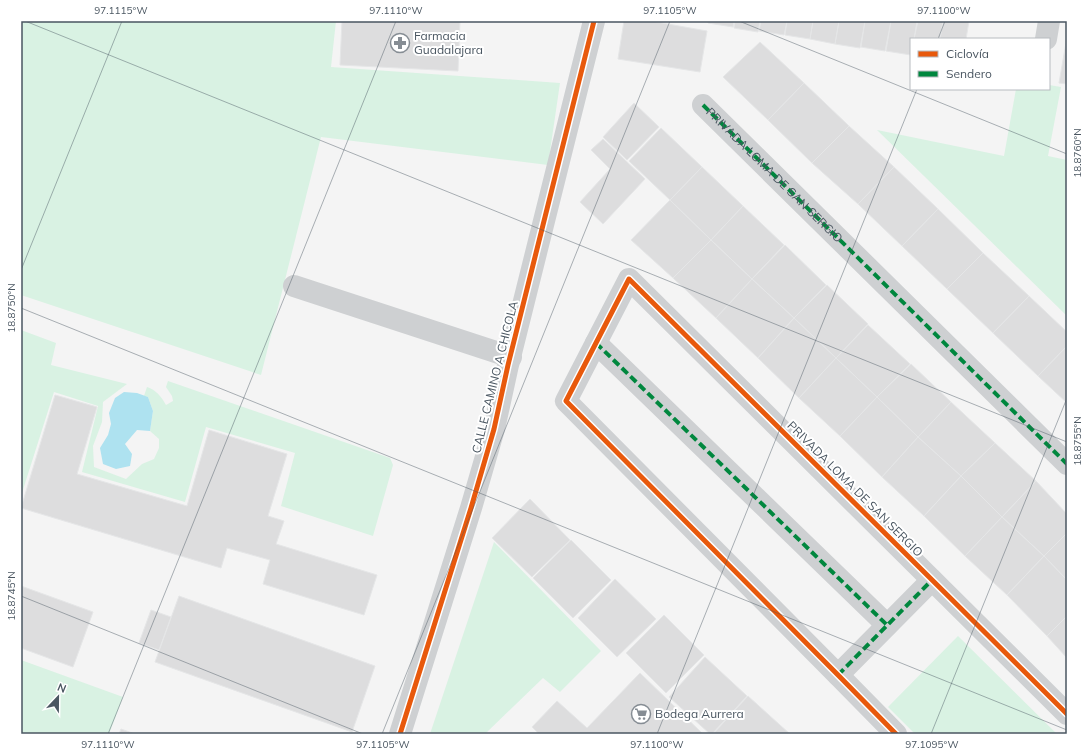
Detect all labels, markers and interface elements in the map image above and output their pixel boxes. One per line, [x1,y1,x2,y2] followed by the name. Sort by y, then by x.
[94,4,148,17] text: 97.1115°W
[369,4,423,17] text: 97.1110°W
[643,4,697,17] text: 97.1105°W
[917,4,971,17] text: 97.1100°W
[414,28,483,57] place label: Farmacia Guadalajara
[389,32,411,54] pharmacy icon: Farmacia Guadalajara
[910,38,1050,90] legend
[946,46,989,61] text: Ciclovía
[946,66,992,81] text: Sendero
[703,104,846,245] street label: PRIVADA LOMA DE SAN SERGIO
[1071,128,1084,178] text: 18.8760°N
[5,283,18,333] text: 18.8750°N
[468,299,521,455] street label: CALLE CAMINO A CHICOLA
[1071,416,1084,466] text: 18.8755°N
[784,418,926,560] street label: PRIVADA LOMA DE SAN SERGIO
[5,571,18,621] text: 18.8745°N
[38,677,78,717] north arrow
[55,680,68,696] text: N
[630,703,652,725] supermarket icon: Bodega Aurrera
[655,706,744,721] place label: Bodega Aurrera
[81,738,135,751] text: 97.1110°W
[356,738,410,751] text: 97.1105°W
[630,738,684,751] text: 97.1100°W
[905,738,959,751] text: 97.1095°W

